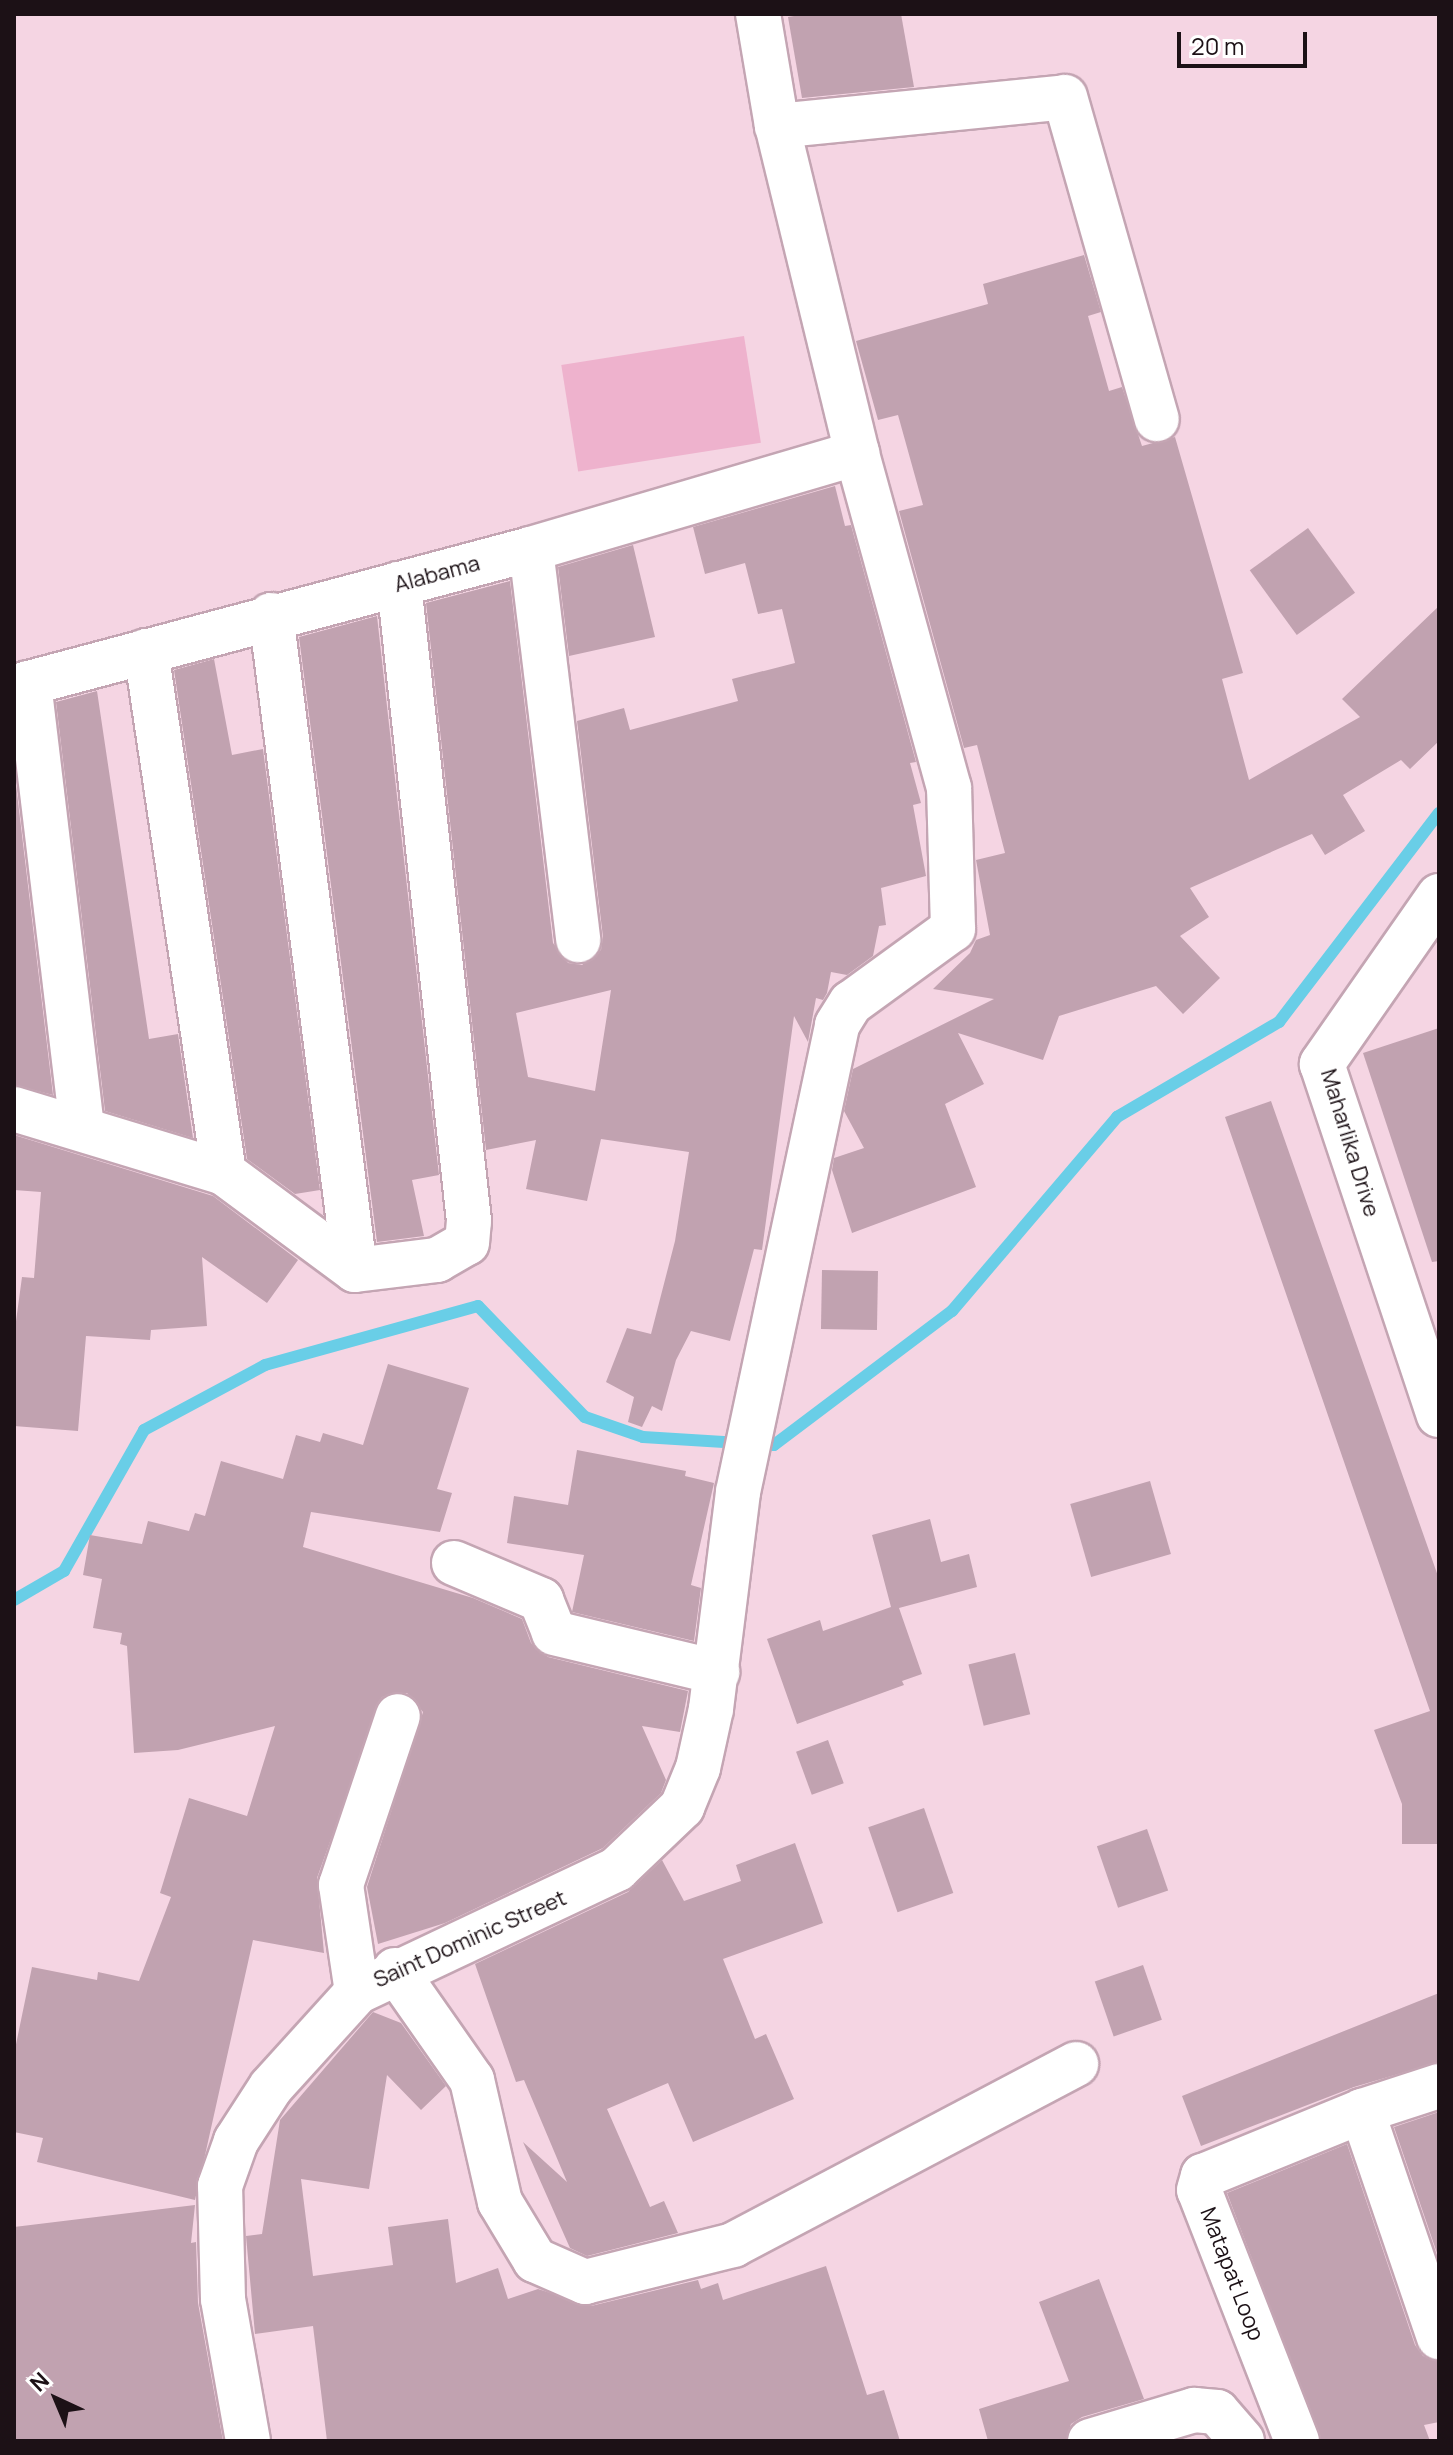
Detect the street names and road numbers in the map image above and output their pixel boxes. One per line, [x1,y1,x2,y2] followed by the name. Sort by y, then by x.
[391,550,483,598] street label: Alabama
[1315,1066,1385,1220] street label: Maharlika Drive
[370,1885,570,1993] street label: Saint Dominic Street
[1195,2204,1269,2344] street label: Matapat Loop

